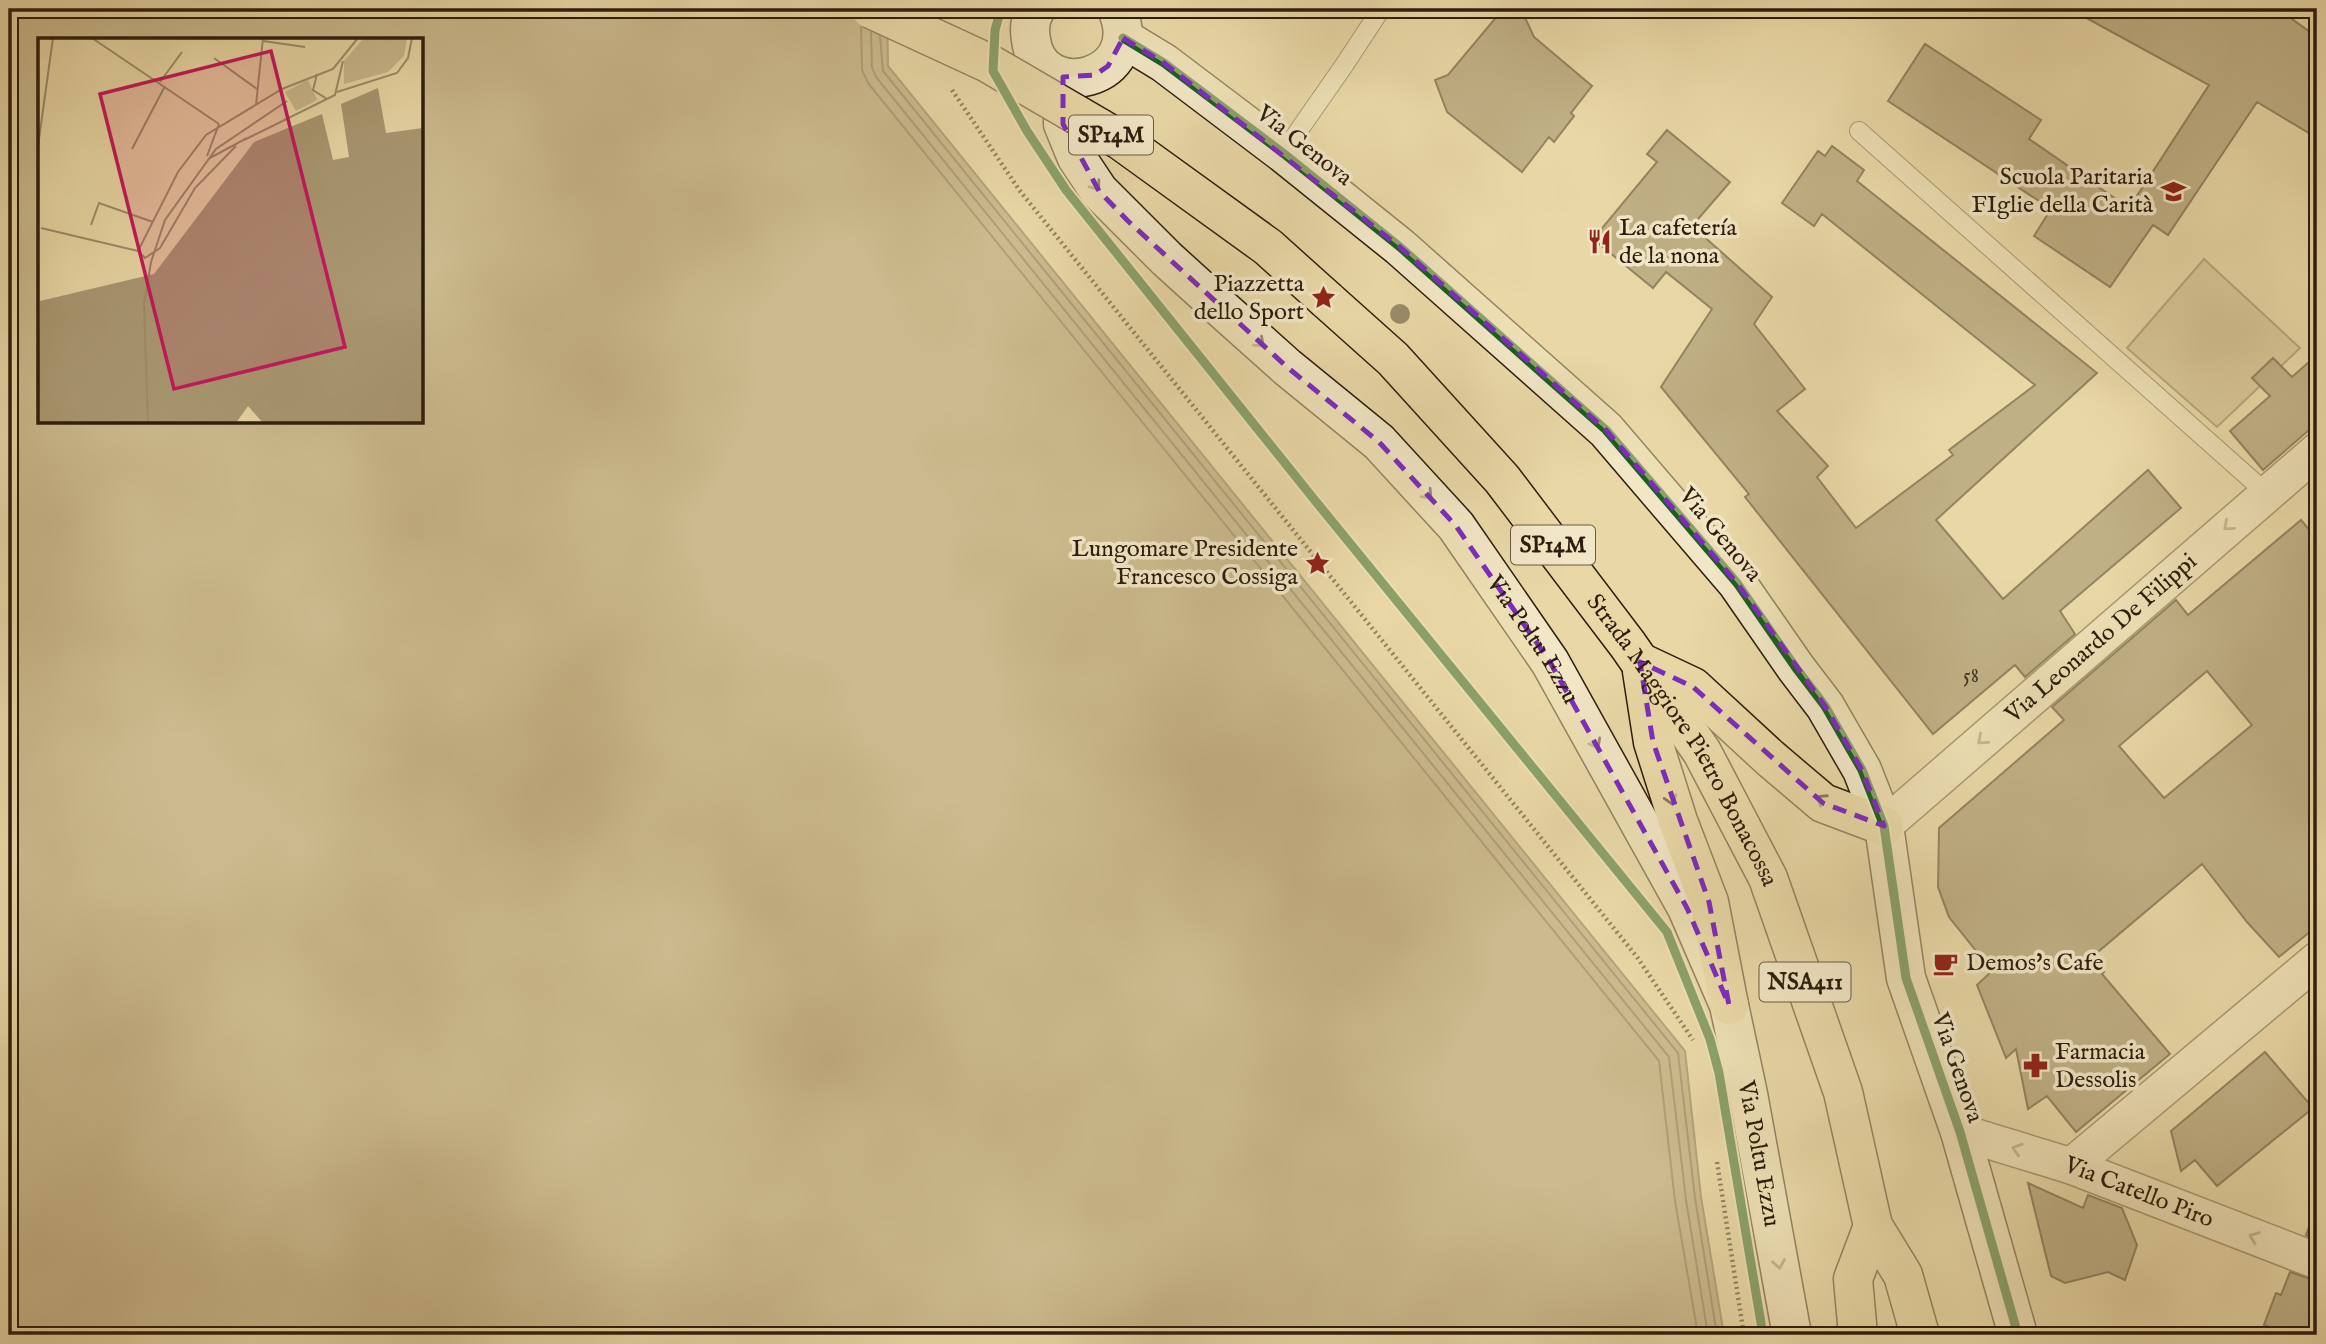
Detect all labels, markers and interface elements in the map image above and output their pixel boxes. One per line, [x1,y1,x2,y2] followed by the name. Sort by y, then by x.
[38,38,424,424] inset map
[1249,98,1359,194] street label: Via Genova
[1069,116,1153,154] road number: SP14M
[1971,162,2154,221] place label: Scuola Paritaria FIglie della Carità
[2159,177,2187,205] school or university icon: Scuola Paritaria FIglie della Carità
[1088,178,1100,190] one-way arrow
[1619,213,1737,272] place label: La cafetería de la nona
[1585,228,1613,256] restaurant icon: La cafetería de la nona
[1194,269,1305,328] place label: Piazzetta dello Sport
[1310,284,1338,312] place icon: Piazzetta dello Sport
[1252,335,1265,347] one-way arrow
[1671,481,1769,589] street label: Via Genova
[1420,487,1432,500] one-way arrow
[2223,518,2236,530] one-way arrow
[1511,526,1595,565] road number: SP14M
[1072,534,1299,593] place label: Lungomare Presidente Francesco Cossiga
[1998,546,2203,730] street label: Via Leonardo De Filippi
[1304,549,1332,577] place icon: Lungomare Presidente Francesco Cossiga
[1479,569,1586,710] street label: Via Poltu Ezzu
[1579,588,1785,891] street label: Strada Maggiore Pietro Bonacossa
[1963,663,1979,690] house number: 58
[1977,732,1990,744] one-way arrow
[1588,737,1601,749] one-way arrow
[1663,794,1677,806] one-way arrow
[1816,795,1829,808] one-way arrow
[1966,948,2103,979] place label: Demos's Cafe
[1932,949,1960,977] cafe icon: Demos's Cafe
[1759,962,1850,1001] road number: NSA411
[1923,1008,1990,1128] street label: Via Genova
[2055,1037,2146,1096] place label: Farmacia Dessolis
[2021,1052,2049,1080] pharmacy icon: Farmacia Dessolis
[1730,1077,1787,1229] street label: Via Poltu Ezzu
[2012,1143,2024,1158] one-way arrow
[2059,1149,2218,1235] street label: Via Catello Piro
[2248,1231,2260,1245] one-way arrow
[1771,1258,1786,1270] one-way arrow

